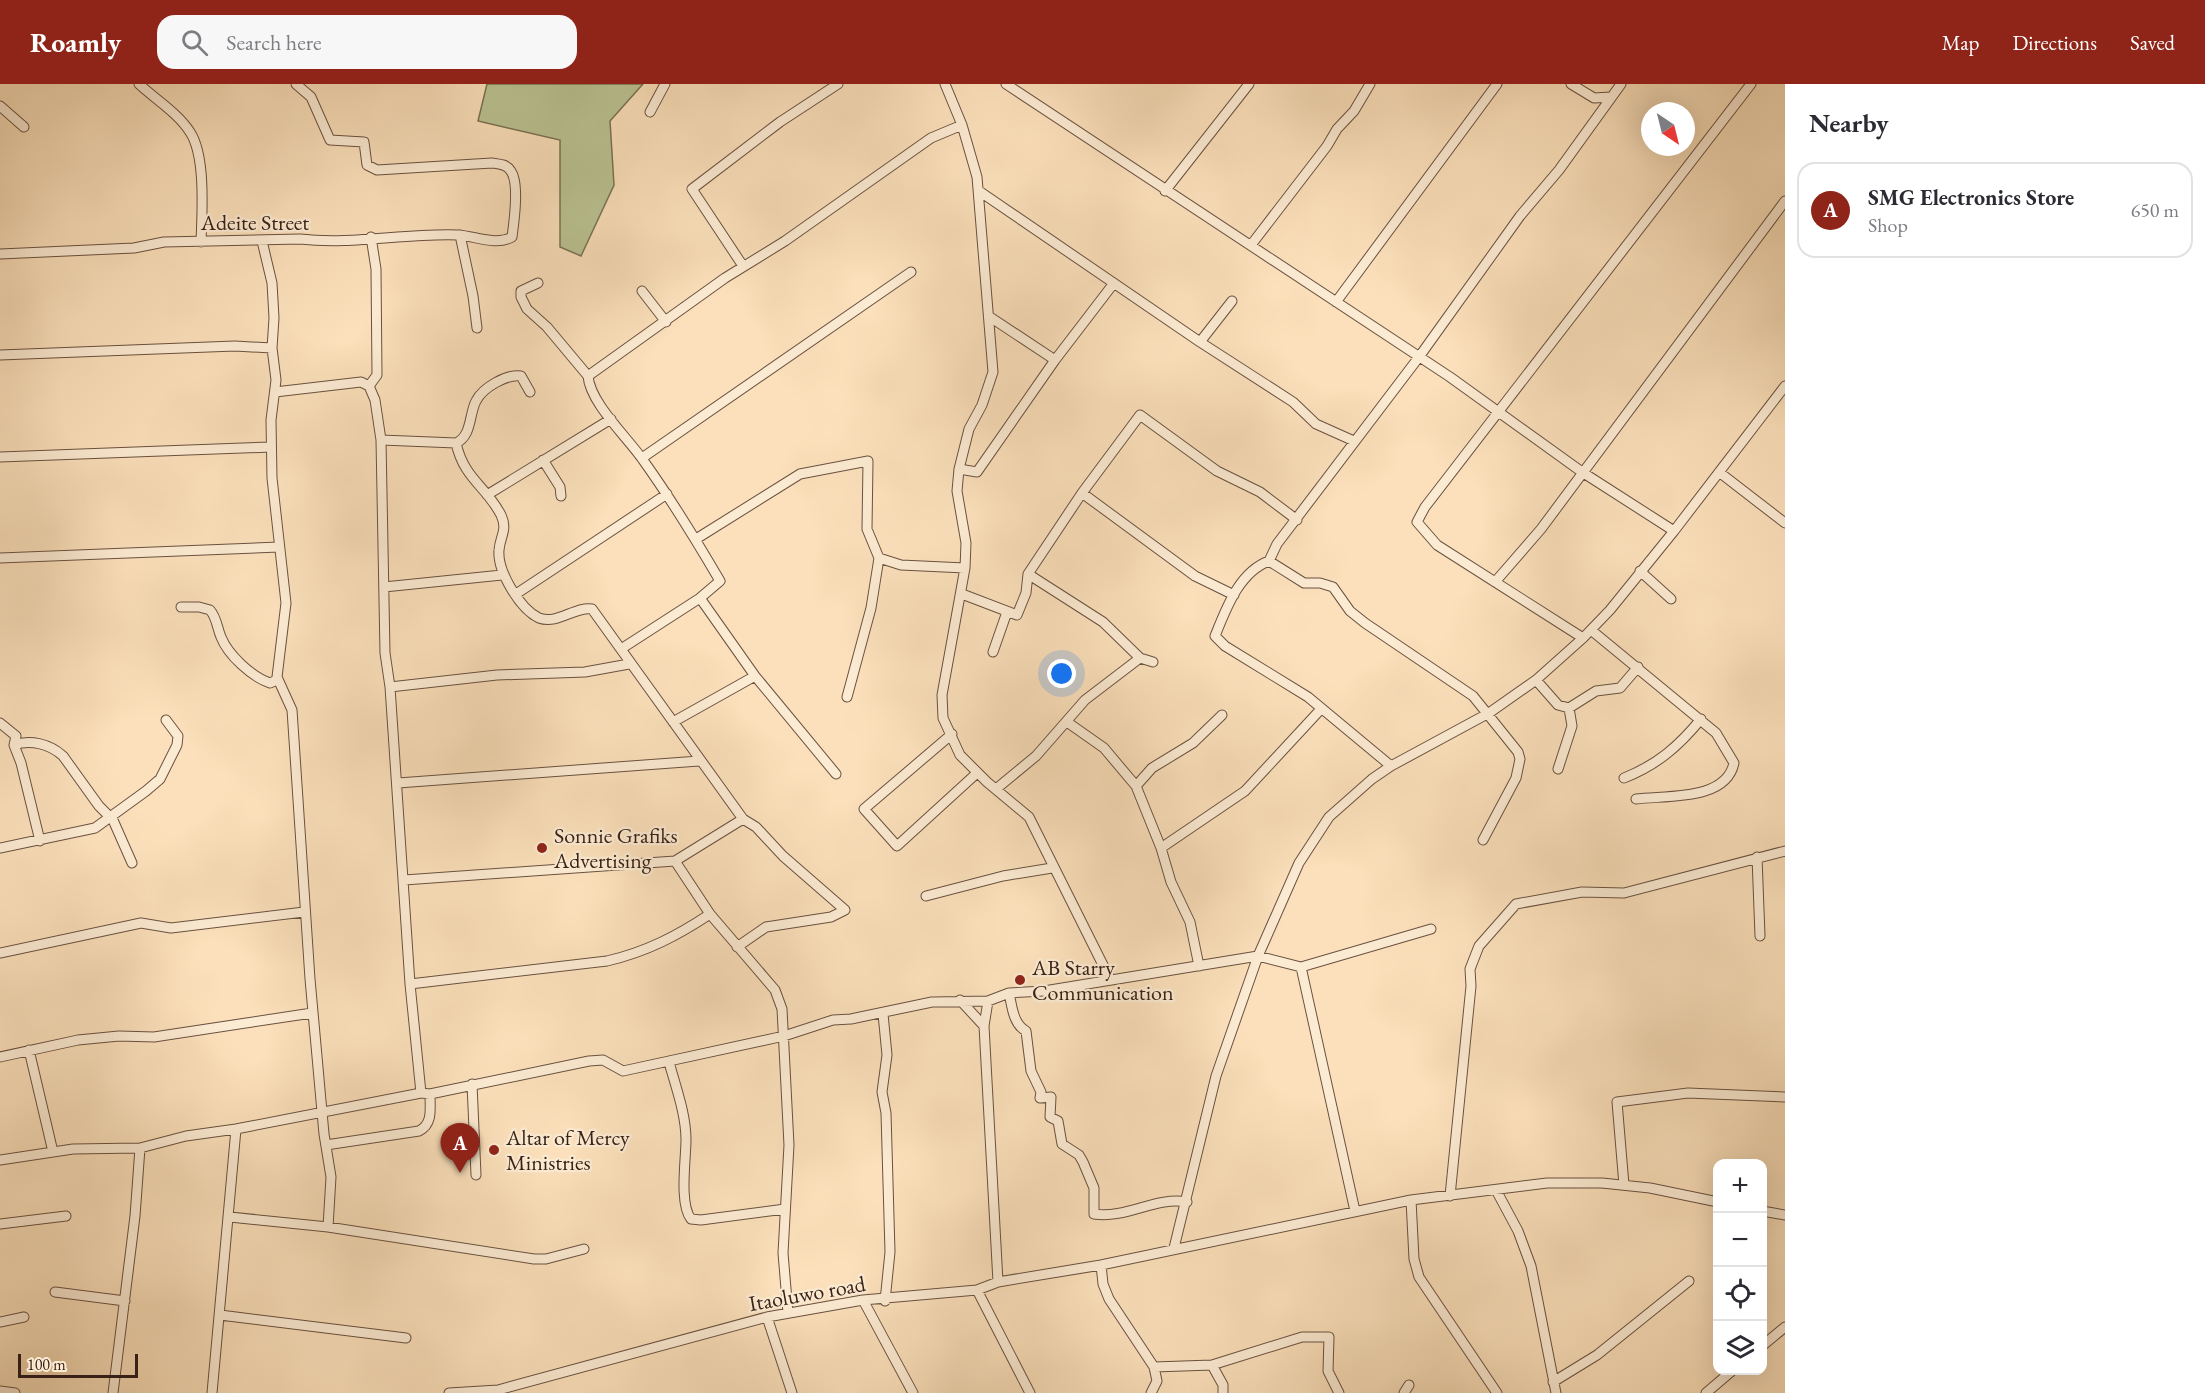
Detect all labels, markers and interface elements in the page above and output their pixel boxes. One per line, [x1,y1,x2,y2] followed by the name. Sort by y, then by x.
[157,15,577,69] search box
[30,24,121,60] text: Roamly
[178,26,211,59] icon: search
[226,28,322,57] text: Search here
[1942,29,1979,56] text: Map
[2012,29,2097,56] text: Directions
[2130,29,2175,56] text: Saved
[1641,102,1695,156] north arrow
[1809,106,1889,140] text: Nearby
[1868,183,2074,212] text: SMG Electronics Store
[1823,197,1838,223] text: A
[2131,197,2179,223] text: 650 m
[200,208,309,237] street label: Adeite Street
[1868,212,1908,238] text: Shop
[1047,659,1076,688] your location
[553,821,678,875] place label: Sonnie Grafiks Advertising
[535,841,549,855] marker: Sonnie Grafiks Advertising
[1031,953,1174,1007] place label: AB Starry Communication
[1013,973,1027,987] marker: AB Starry Communication
[505,1123,630,1177] place label: Altar of Mercy Ministries
[440,1124,480,1173] pin: A
[487,1143,501,1157] marker: Altar of Mercy Ministries
[1713,1159,1767,1375] map controls
[1713,1159,1767,1213] button: +
[1713,1213,1767,1267] button: −
[1713,1267,1767,1321] button: locate
[746,1269,869,1318] street label: Itaoluwo road
[1713,1321,1767,1375] button: layers
[18,1351,138,1378] scale bar
[27,1354,66,1375] text: 100 m

